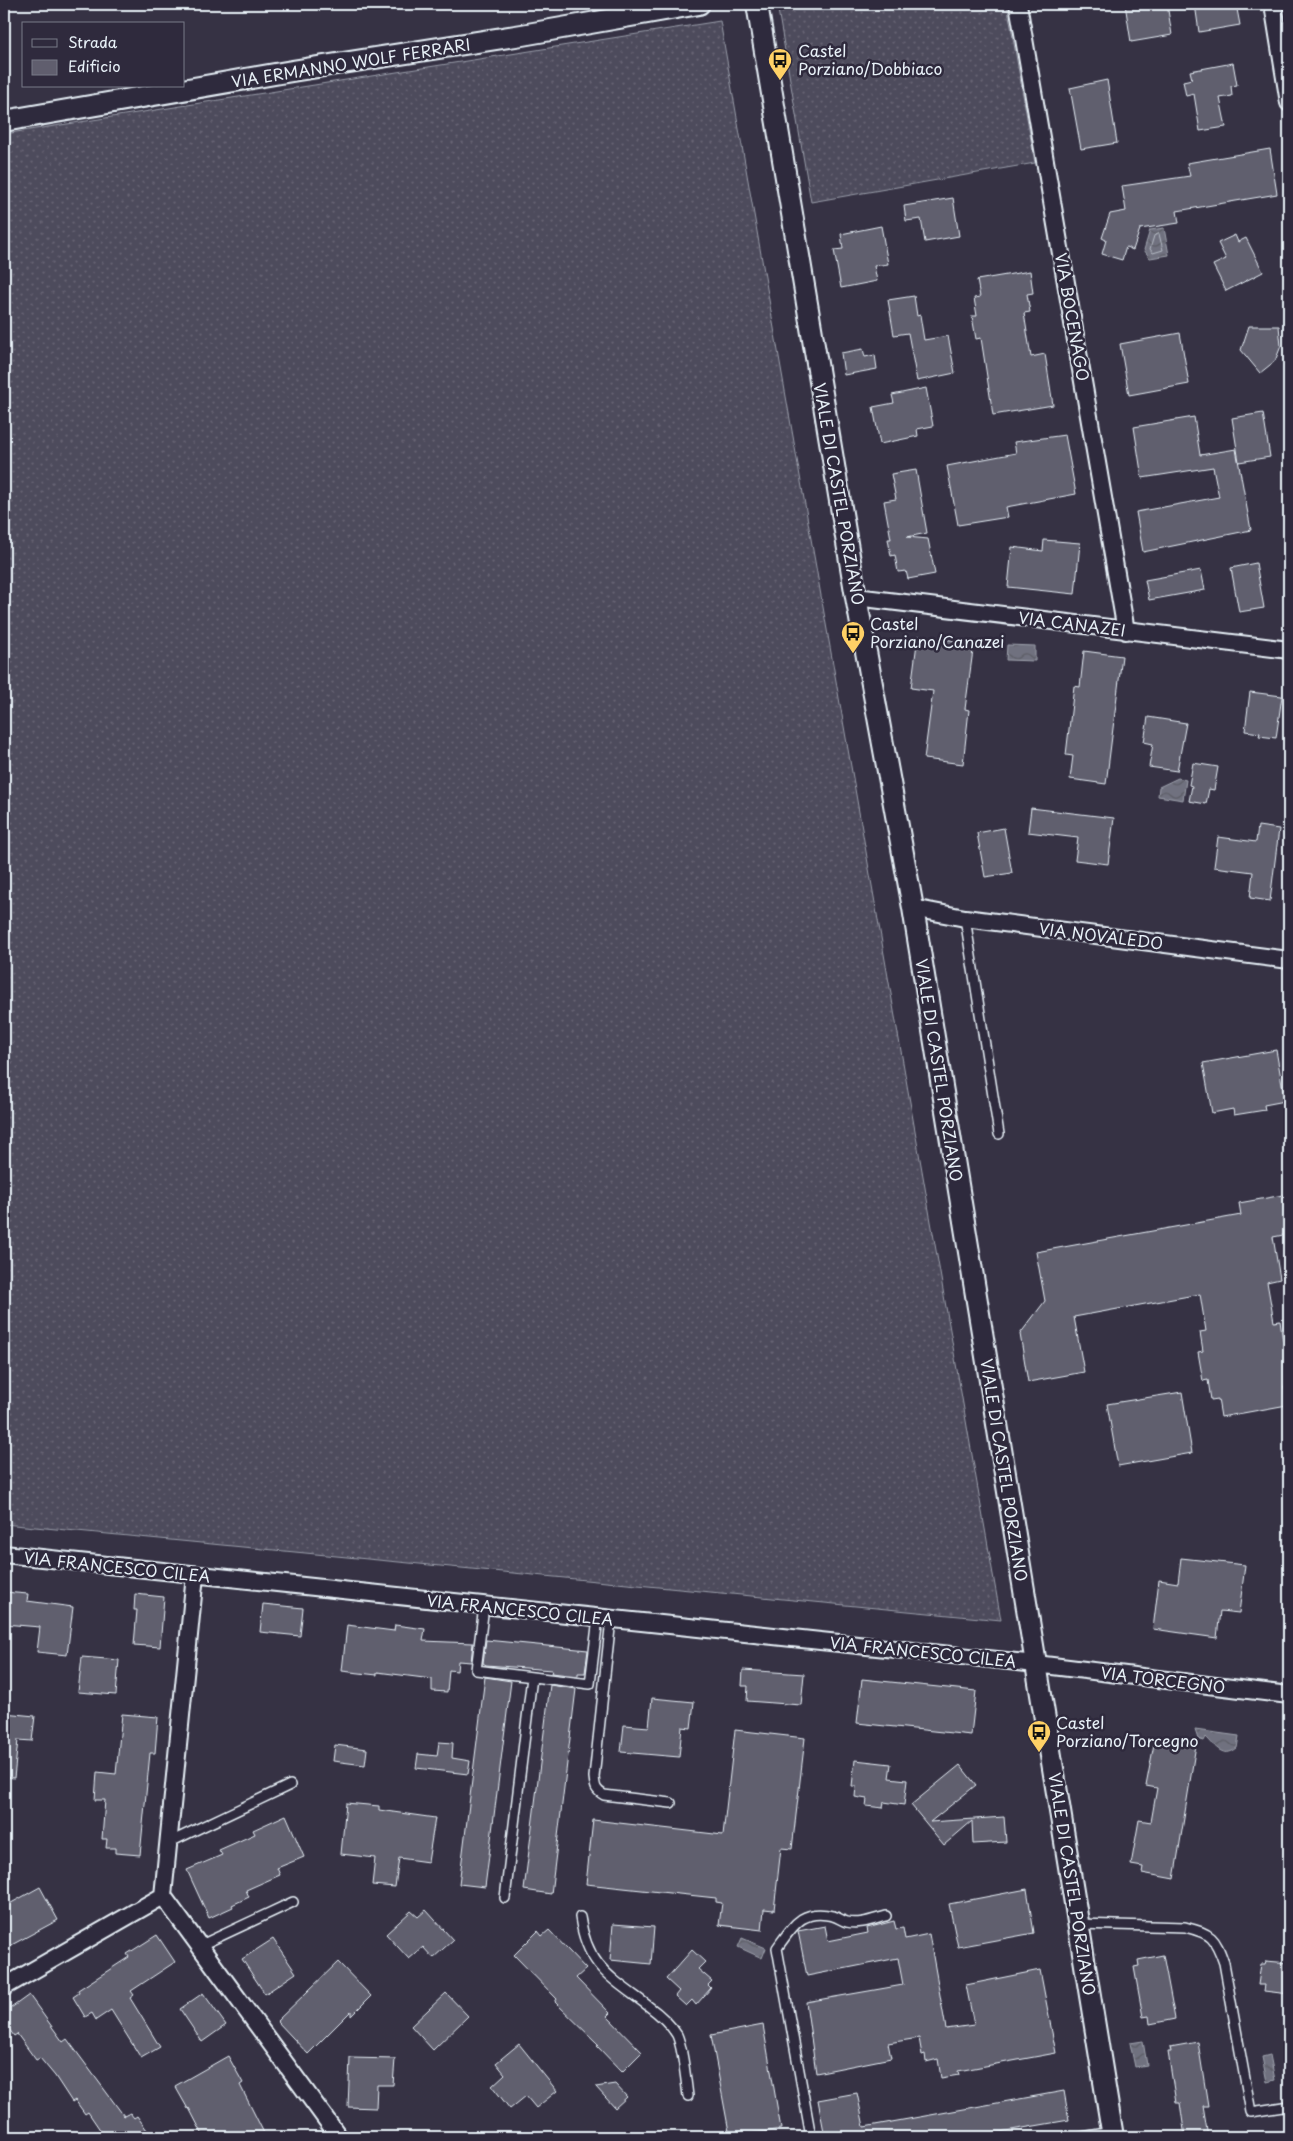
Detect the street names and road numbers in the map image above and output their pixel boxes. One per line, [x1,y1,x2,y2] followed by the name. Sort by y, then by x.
[229,31,472,93] street label: VIA ERMANNO WOLF FERRARI
[1050,251,1096,383] street label: VIA BOCENAGO
[809,381,871,607] street label: VIALE DI CASTEL PORZIANO
[1017,605,1127,642] street label: VIA CANAZEI
[1038,915,1165,955] street label: VIA NOVALEDO
[911,957,969,1183] street label: VIALE DI CASTEL PORZIANO
[976,1357,1034,1583] street label: VIALE DI CASTEL PORZIANO
[23,1544,212,1588] street label: VIA FRANCESCO CILEA
[426,1587,615,1631] street label: VIA FRANCESCO CILEA
[829,1629,1018,1673] street label: VIA FRANCESCO CILEA
[1099,1659,1227,1699] street label: VIA TORCEGNO
[1044,1771,1102,1997] street label: VIALE DI CASTEL PORZIANO

